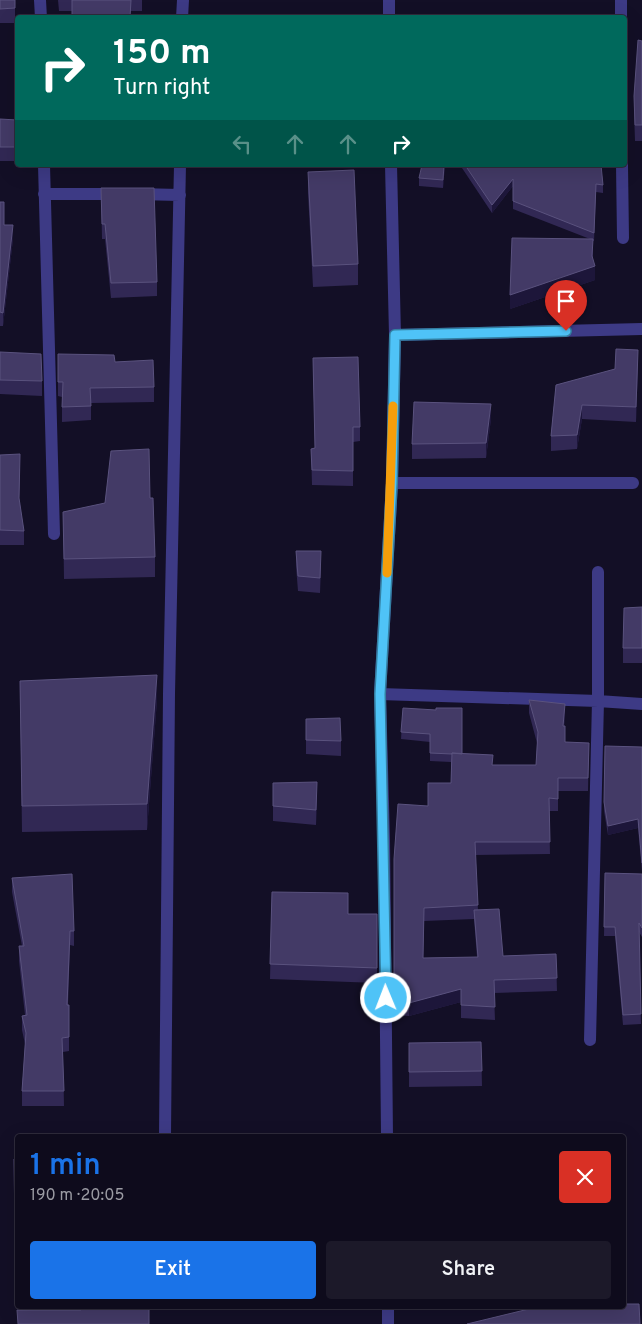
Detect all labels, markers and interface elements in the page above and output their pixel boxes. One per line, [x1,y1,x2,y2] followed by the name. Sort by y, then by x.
[113,32,211,76] text: 150 m
[30,35,95,100] icon: right
[113,75,210,102] text: Turn right
[228,130,256,158] icon: left
[281,130,309,158] icon: ahead
[334,130,362,158] icon: ahead
[387,130,415,158] icon: right
[545,280,587,331] pin
[552,287,580,315] icon: arrive
[359,971,411,1023] position arrow
[30,1148,101,1185] text: 1 min
[559,1151,611,1203] button: close
[30,1186,124,1206] text: 190 m · 20:05
[30,1241,316,1299] button: Exit
[326,1241,611,1299] button: Share

